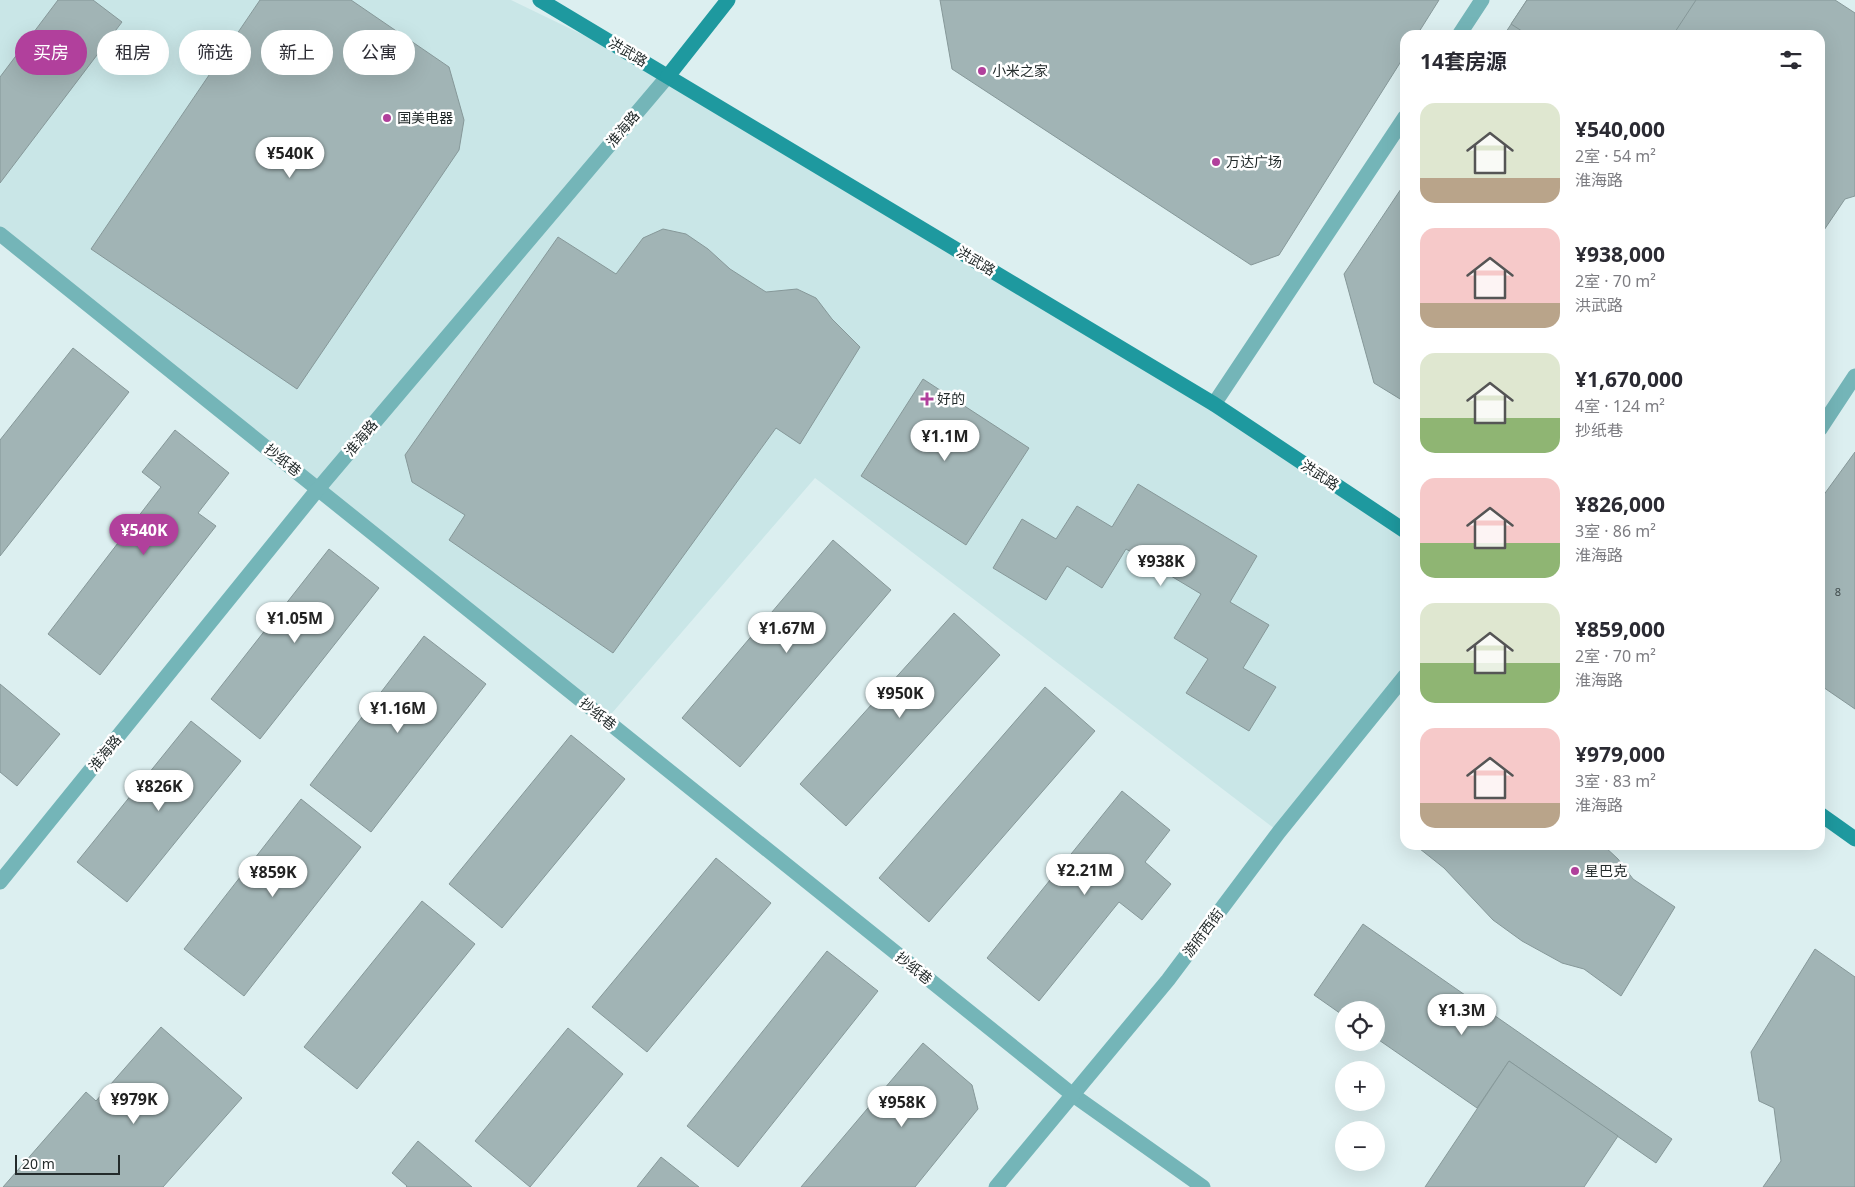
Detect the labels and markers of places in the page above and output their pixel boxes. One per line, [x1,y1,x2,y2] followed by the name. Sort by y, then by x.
[992,61,1048,80] place label: 小米之家
[976,65,988,77] marker: 小米之家
[397,108,453,127] place label: 国美电器
[381,112,393,124] marker: 国美电器
[255,136,325,179] pin: ¥540K
[1226,152,1282,171] place label: 万达广场
[1210,156,1222,168] marker: 万达广场
[937,389,965,408] place label: 好的
[921,393,933,405] marker: 好的
[910,420,980,462] pin: ¥1.1M
[109,514,179,556] pin: ¥540K
[1126,544,1196,587] pin: ¥938K
[254,602,336,644] pin: ¥1.05M
[746,612,828,654] pin: ¥1.67M
[865,676,935,719] pin: ¥950K
[357,692,439,734] pin: ¥1.16M
[124,770,194,812] pin: ¥826K
[1044,854,1126,896] pin: ¥2.21M
[238,856,308,898] pin: ¥859K
[1585,861,1627,880] place label: 星巴克
[1569,865,1581,877] marker: 星巴克
[1427,994,1497,1036] pin: ¥1.3M
[99,1082,169,1125] pin: ¥979K
[867,1086,937,1128] pin: ¥958K

